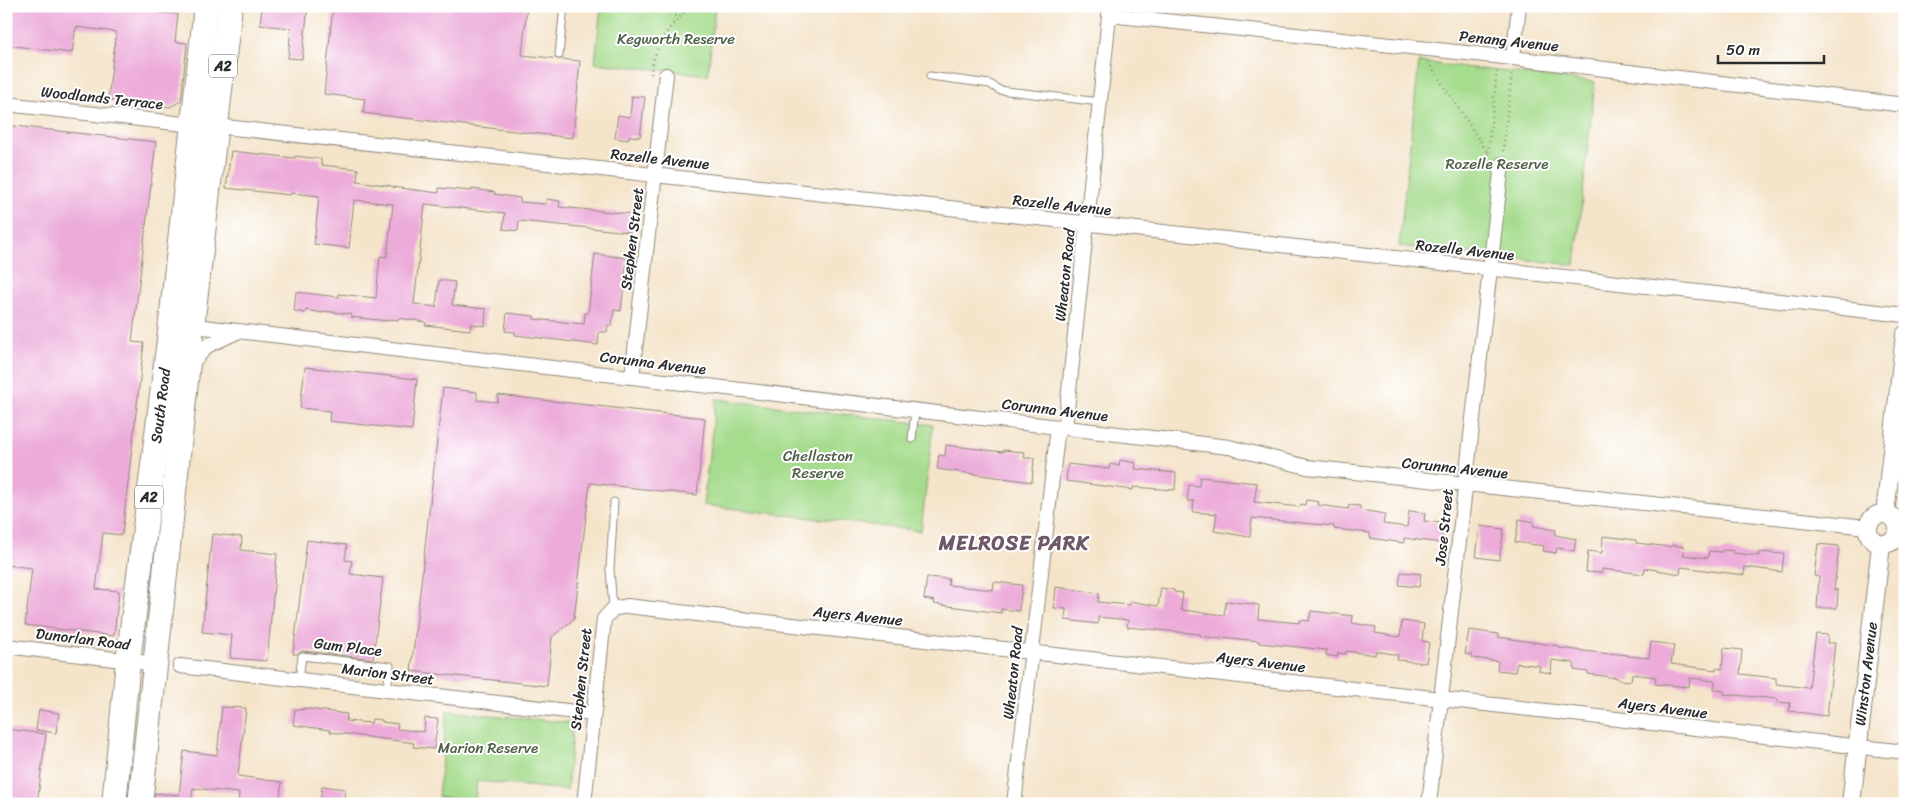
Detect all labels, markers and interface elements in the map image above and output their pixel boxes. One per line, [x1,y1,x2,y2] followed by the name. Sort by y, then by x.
[1458,23,1560,59] street label: Penang Avenue
[617,26,735,52] park label: Kegworth Reserve
[1718,32,1825,64] scale bar
[1726,37,1761,63] text: 50 m
[209,54,237,78] road number: A2
[40,79,164,117] street label: Woodlands Terrace
[609,141,711,177] street label: Rozelle Avenue
[1445,151,1549,177] park label: Rozelle Reserve
[613,186,651,292] street label: Stephen Street
[1011,187,1113,223] street label: Rozelle Avenue
[1047,226,1083,323] street label: Wheaton Road
[1414,232,1516,268] street label: Rozelle Avenue
[598,344,708,382] street label: Corunna Avenue
[143,366,178,445] street label: South Road
[1000,391,1110,429] street label: Corunna Avenue
[783,443,853,486] park label: Chellaston Reserve
[1401,449,1509,487] street label: Corunna Avenue
[135,486,163,508] road number: A2
[1427,487,1461,568] street label: Jose Street
[938,526,1090,561] district label: MELROSE PARK
[811,598,904,634] street label: Ayers Avenue
[34,620,133,658] street label: Dunorlan Road
[1847,620,1885,727] street label: Winston Avenue
[995,624,1031,721] street label: Wheaton Road
[563,626,599,731] street label: Stephen Street
[313,630,383,664] street label: Gum Place
[1214,644,1307,680] street label: Ayers Avenue
[340,655,436,693] street label: Marion Street
[1616,690,1709,726] street label: Ayers Avenue
[438,735,538,761] park label: Marion Reserve

